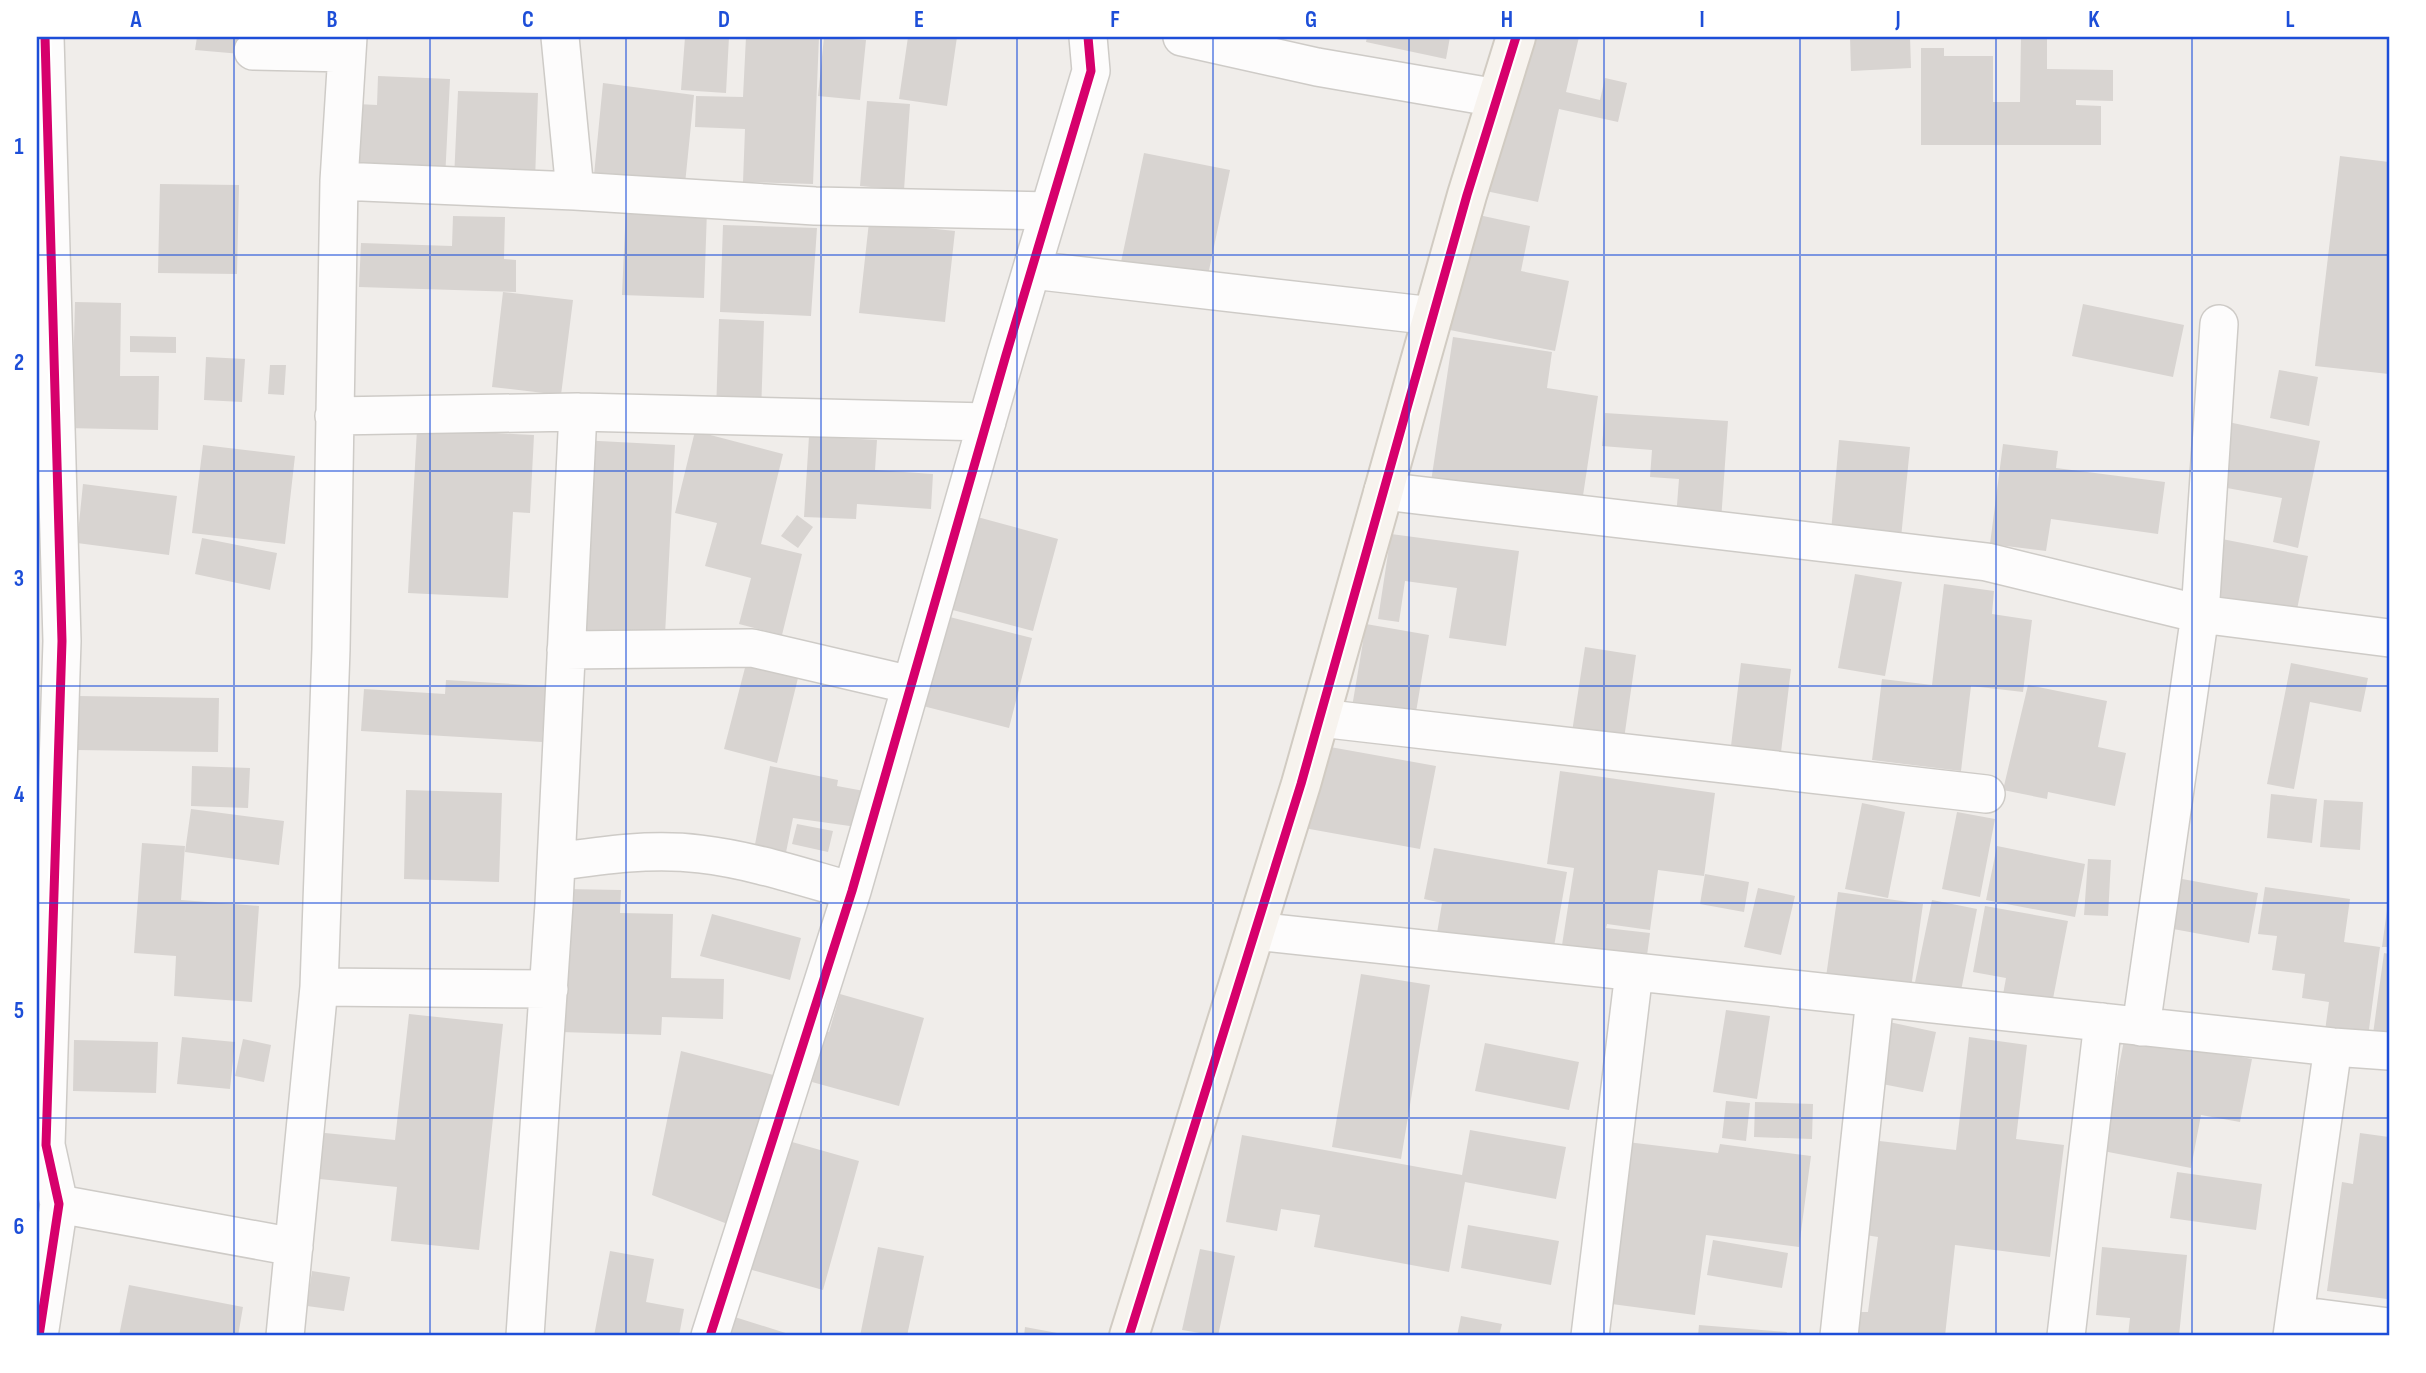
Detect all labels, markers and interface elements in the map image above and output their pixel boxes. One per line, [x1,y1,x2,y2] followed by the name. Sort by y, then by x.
[130,6,143,34] text: A
[327,6,338,34] text: B
[522,6,534,34] text: C
[718,6,730,34] text: D
[914,6,924,34] text: E
[1110,6,1120,34] text: F
[1305,6,1317,34] text: G
[1501,6,1513,34] text: H
[1699,6,1705,34] text: I
[1894,6,1901,34] text: J
[2088,6,2100,34] text: K
[2285,6,2295,34] text: L
[14,133,24,161] text: 1
[14,349,24,377] text: 2
[14,565,24,593] text: 3
[14,781,25,809] text: 4
[14,997,24,1025] text: 5
[14,1213,24,1241] text: 6

